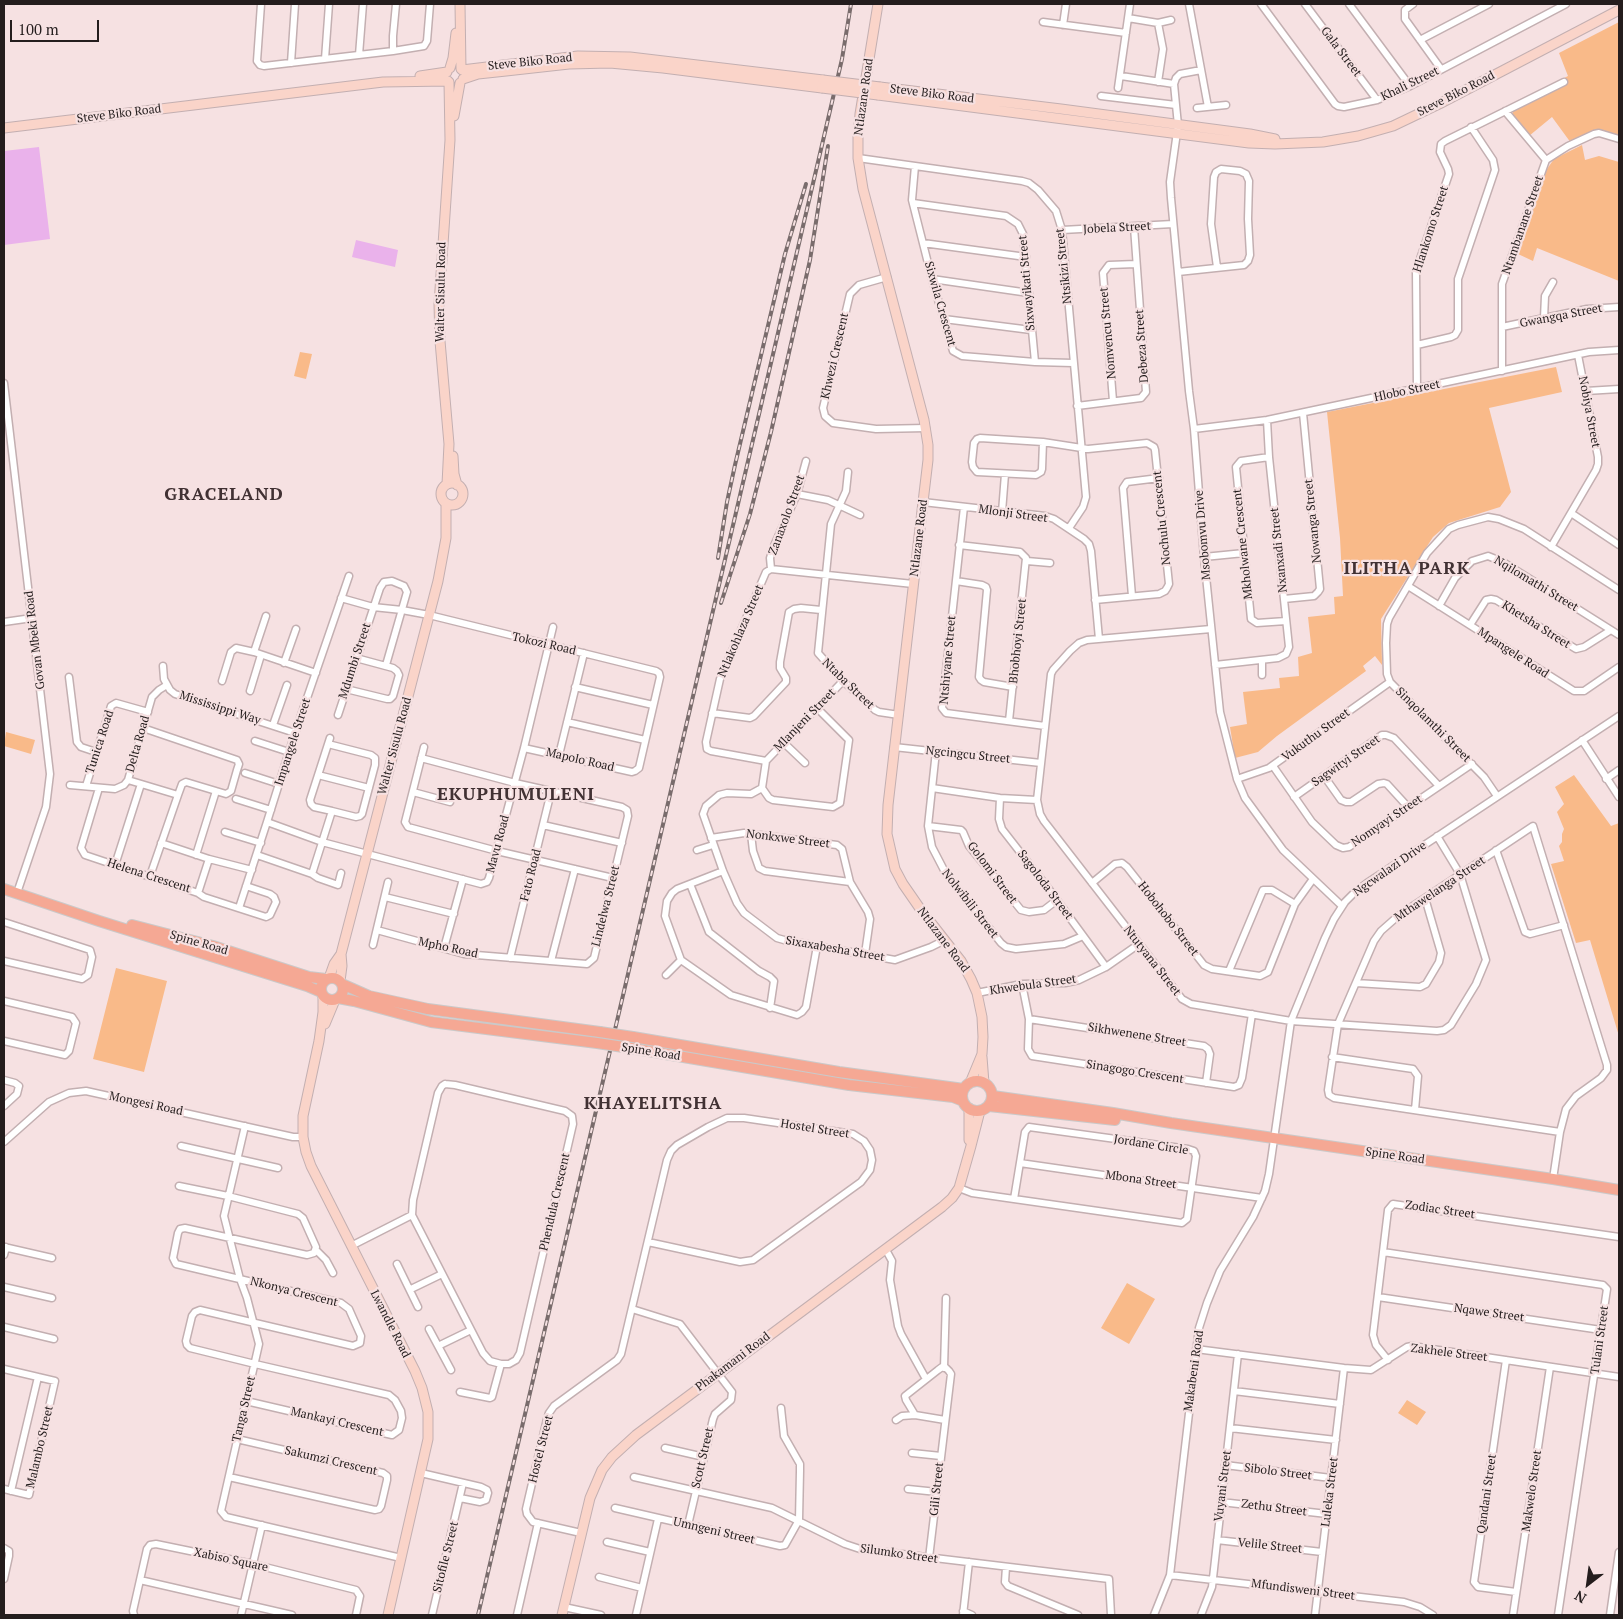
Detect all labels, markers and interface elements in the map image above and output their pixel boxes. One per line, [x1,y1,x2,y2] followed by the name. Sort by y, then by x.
[12,10,101,42] scale bar
[18,19,59,39] text: 100 m
[1318,24,1364,80] street label: Gala Street
[487,50,573,74] street label: Steve Biko Road
[851,58,877,136] street label: Ntlazane Road
[1379,64,1441,104] street label: Khali Street
[1415,68,1497,120] street label: Steve Biko Road
[889,82,975,106] street label: Steve Biko Road
[76,102,162,126] street label: Steve Biko Road
[1499,174,1547,276] street label: Ntambanane Street
[1410,184,1452,274] street label: Hlankomo Street
[1083,219,1151,237] street label: Jobela Street
[1053,227,1075,305] street label: Ntsikizi Street
[1016,235,1038,331] street label: Sixwayikati Street
[433,242,449,342] street label: Walter Sisulu Road
[921,260,959,348] street label: Sixwila Crescent
[1097,286,1119,380] street label: Nomvencu Street
[1518,301,1604,331] street label: Gwangqa Street
[1132,309,1152,383] street label: Debeza Street
[818,311,852,401] street label: Khwezi Crescent
[1575,375,1603,449] street label: Nobiya Street
[1373,377,1441,405] street label: Hlobo Street
[1150,470,1174,566] street label: Nochulu Crescent
[766,473,808,557] street label: Zanaxolo Street
[1301,478,1325,564] street label: Nowanga Street
[163,484,285,506] district label: GRACELAND
[1230,488,1256,600] street label: Mkholwane Crescent
[1192,489,1214,581] street label: Msobomvu Drive
[907,499,931,577] street label: Ntlazane Road
[977,502,1049,526] street label: Mlonji Street
[1267,507,1291,593] street label: Nxanxadi Street
[1491,553,1581,615] street label: Nqilomathi Street
[1342,558,1472,580] district label: ILITHA PARK
[715,583,767,679] street label: Ntlakohlaza Street
[22,590,48,690] street label: Govan Mbeki Road
[1006,598,1030,684] street label: Bhobhoyi Street
[1499,598,1573,652] street label: Khetsha Street
[937,615,959,705] street label: Ntshiyane Street
[336,621,374,701] street label: Mdumbi Street
[1475,625,1551,681] street label: Mpangele Road
[511,630,577,658] street label: Tokozi Road
[819,656,877,712] street label: Ntaba Street
[1392,684,1474,766] street label: Sinqolamthi Street
[771,685,839,755] street label: Mlanjeni Street
[178,688,262,728] street label: Mississippi Way
[272,696,314,788] street label: Impangele Street
[375,696,415,796] street label: Walter Sisulu Road
[1279,706,1353,764] street label: Vukuthu Street
[83,708,117,776] street label: Tunica Road
[123,714,153,774] street label: Delta Road
[1309,732,1383,790] street label: Sagwityi Street
[925,743,1011,767] street label: Ngcingcu Street
[544,745,616,775] street label: Mapolo Road
[435,784,597,806] district label: EKUPHUMULENI
[1349,792,1425,850] street label: Nomyayi Street
[483,814,513,874] street label: Mavu Road
[745,827,831,851] street label: Nonkxwe Street
[1351,838,1429,900] street label: Ngcwalazi Drive
[964,839,1020,907] street label: Golomi Street
[518,847,544,903] street label: Fato Road
[1014,847,1076,923] street label: Sagoloda Street
[1392,853,1488,925] street label: Mthawelanga Street
[105,856,193,896] street label: Helena Crescent
[589,864,623,948] street label: Lindelwa Street
[939,867,1001,941] street label: Nolwibili Street
[1135,879,1201,959] street label: Hobohobo Street
[914,905,972,975] street label: Ntlazane Road
[1120,923,1184,999] street label: Ntutyana Street
[168,928,230,958] street label: Spine Road
[784,933,886,965] street label: Sixaxabesha Street
[417,935,479,961] street label: Mpho Road
[989,972,1077,998] street label: Khwebula Street
[1087,1020,1187,1050] street label: Sikhwenene Street
[620,1040,682,1064] street label: Spine Road
[1085,1057,1185,1087] street label: Sinagogo Crescent
[108,1089,184,1119] street label: Mongesi Road
[582,1093,724,1115] district label: KHAYELITSHA
[780,1116,850,1142] street label: Hostel Street
[1113,1132,1189,1158] street label: Jordane Circle
[1364,1145,1426,1167] street label: Spine Road
[537,1152,573,1252] street label: Phendula Crescent
[1104,1168,1178,1192] street label: Mbona Street
[1404,1198,1476,1222] street label: Zodiac Street
[249,1274,339,1310] street label: Nkonya Crescent
[367,1288,413,1360] street label: Lwandle Road
[1453,1301,1525,1325] street label: Nqawe Street
[1588,1305,1612,1375] street label: Tulani Street
[693,1329,773,1395] street label: Phakamani Road
[1181,1330,1207,1412] street label: Makabeni Road
[1410,1341,1488,1365] street label: Zakhele Street
[229,1374,259,1444] street label: Tanga Street
[23,1404,57,1490] street label: Malambo Street
[289,1404,385,1440] street label: Mankayi Crescent
[526,1413,556,1485] street label: Hostel Street
[689,1426,717,1490] street label: Scott Street
[283,1443,379,1479] street label: Sakumzi Crescent
[1211,1449,1235,1523] street label: Vuyani Street
[1519,1449,1545,1533] street label: Makwelo Street
[1474,1453,1500,1535] street label: Qandani Street
[1319,1456,1341,1528] street label: Luleka Street
[927,1461,947,1517] street label: Gili Street
[1243,1461,1313,1483] street label: Sibolo Street
[1240,1497,1308,1519] street label: Zethu Street
[672,1515,756,1547] street label: Umngeni Street
[430,1520,462,1594] street label: Sitofile Street
[1237,1535,1303,1557] street label: Velile Street
[859,1541,939,1567] street label: Silumko Street
[193,1545,269,1575] street label: Xabiso Square
[1563,1559,1613,1609] north arrow
[1250,1576,1356,1604] street label: Mfundisweni Street
[1571,1587,1590,1608] text: N

